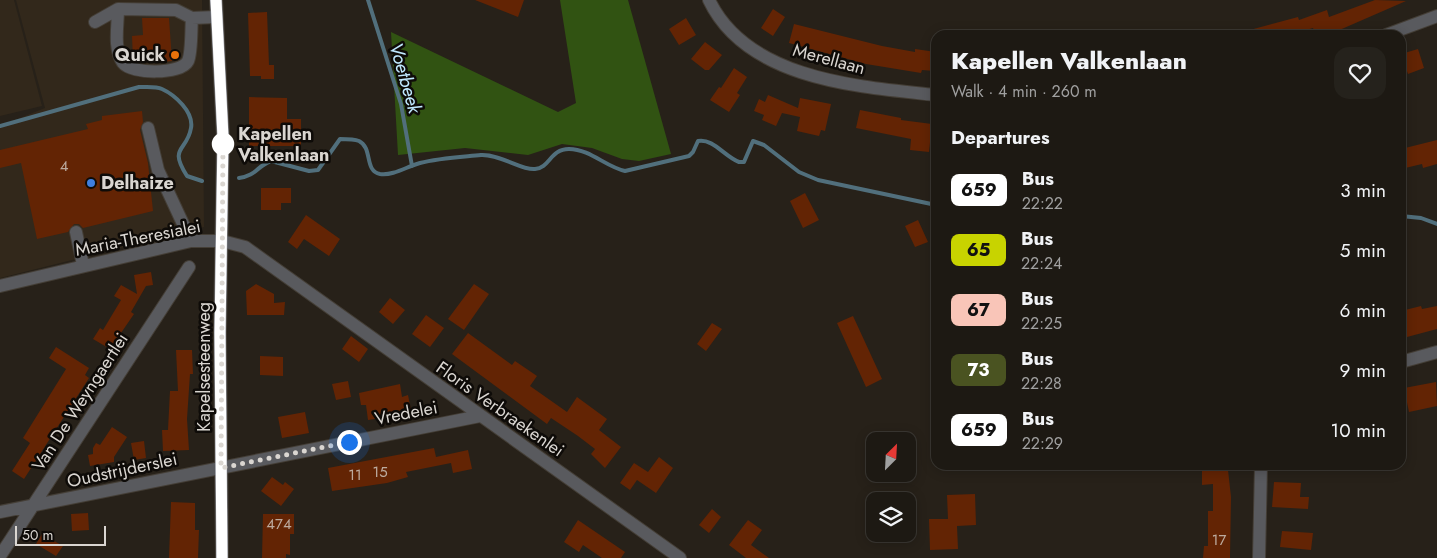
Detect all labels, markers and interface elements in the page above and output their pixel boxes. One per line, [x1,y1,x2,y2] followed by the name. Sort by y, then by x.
[790,37,868,81] street label: Merellaan
[383,40,429,117] water label: Voetbeek
[115,42,166,68] place label: Quick
[951,43,1187,78] text: Kapellen Valkenlaan
[1334,47,1386,99] button: heart
[169,49,181,61] marker: Quick
[951,80,1097,103] text: Walk · 4 min · 260 m
[237,121,329,168] place label: Kapellen Valkenlaan
[951,124,1050,151] text: Departures
[212,133,234,155] marker: Kapellen Valkenlaan
[60,155,69,177] house number: 4
[1022,165,1054,192] text: Bus
[101,170,174,196] place label: Delhaize
[85,177,97,189] marker: Delhaize
[961,177,997,203] text: 659
[1340,177,1386,204] text: 3 min
[1022,192,1063,215] text: 22:22
[73,213,203,263] street label: Maria-Theresialei
[1021,225,1053,252] text: Bus
[967,237,990,263] text: 65
[1340,237,1386,264] text: 5 min
[1021,252,1062,275] text: 22:24
[1021,285,1053,312] text: Bus
[967,297,990,323] text: 67
[1340,297,1386,324] text: 6 min
[191,302,217,432] street label: Kapelsesteenweg
[1021,312,1062,335] text: 22:25
[26,328,134,476] street label: Van De Weyngaertlei
[1021,345,1053,372] text: Bus
[431,355,569,463] street label: Floris Verbraekenlei
[967,357,990,383] text: 73
[1340,357,1386,384] text: 9 min
[1021,372,1062,395] text: 22:28
[372,394,440,432] street label: Vredelei
[1022,405,1054,432] text: Bus
[961,417,997,443] text: 659
[1331,417,1386,444] text: 10 min
[337,430,362,455] your location
[866,432,916,482] north arrow
[866,432,916,542] map controls
[1022,432,1063,455] text: 22:29
[65,446,179,494] street label: Oudstrijderslei
[372,461,388,483] house number: 15
[348,464,362,486] house number: 11
[866,492,916,542] button: layers
[266,513,292,535] house number: 474
[15,523,106,546] scale bar
[22,525,53,545] text: 50 m
[1212,529,1226,551] house number: 17

